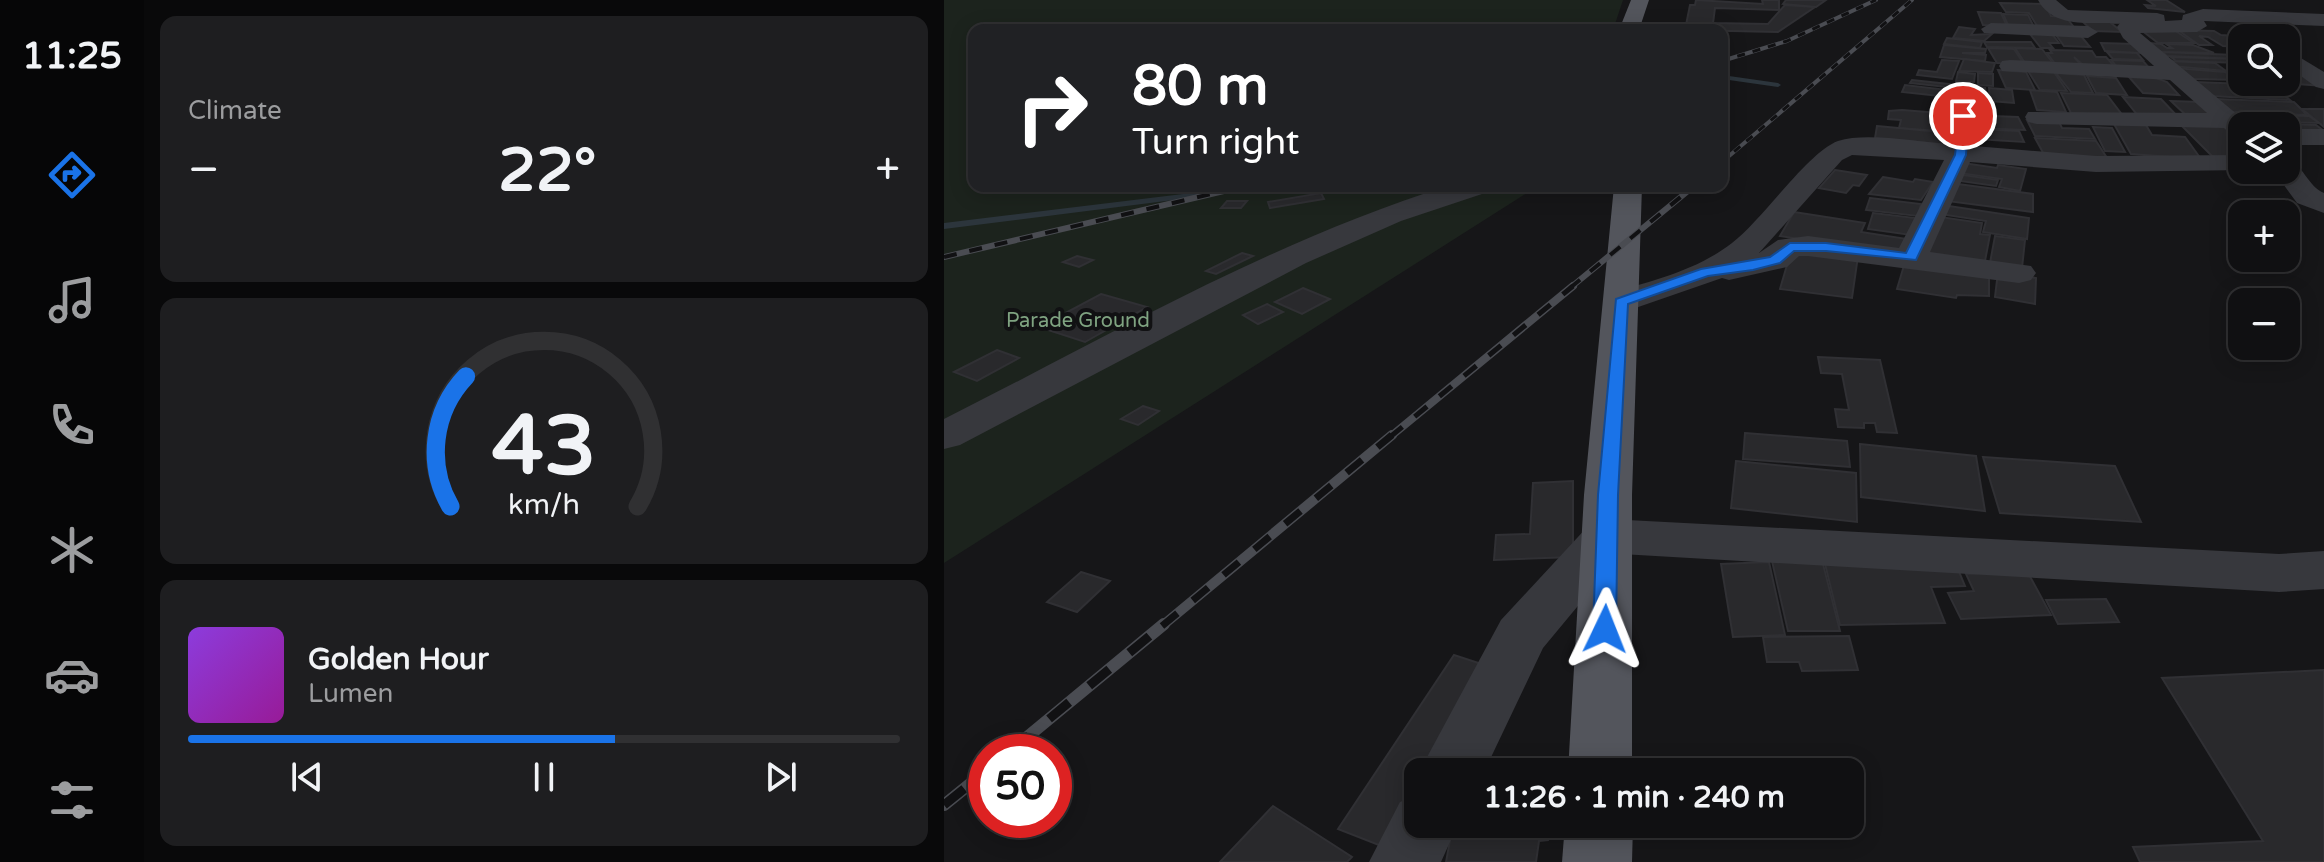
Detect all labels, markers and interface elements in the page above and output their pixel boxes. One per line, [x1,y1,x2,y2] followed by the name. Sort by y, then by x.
[2228,24,2300,360] map controls
[2228,24,2300,96] button: search
[22,35,122,78] text: 11:25
[1132,53,1268,120] text: 80 m
[1000,56,1104,160] icon: right
[1929,82,1997,150] pin
[1941,94,1985,138] icon: arrive
[188,95,282,126] text: Climate
[2228,112,2300,184] button: layers
[1132,121,1299,164] text: Turn right
[498,135,596,207] text: 22°
[188,144,219,197] text: −
[875,144,900,197] text: +
[44,147,100,203] icon: directions
[2228,200,2300,272] button: +
[44,272,100,328] icon: music
[2228,288,2300,360] button: −
[1006,309,1150,333] park label: Parade Ground
[44,397,100,453] icon: phone
[492,397,596,497] text: 43
[508,488,580,522] text: km/h
[44,522,100,578] icon: climate
[1563,587,1647,671] position arrow
[308,641,489,678] text: Golden Hour
[44,647,100,703] icon: car
[308,678,393,709] text: Lumen
[968,734,1072,838] speed limit sign: 50
[285,755,329,799] icon: previous
[522,755,566,799] icon: pause
[759,755,803,799] icon: next
[44,772,100,828] icon: filters
[1483,779,1785,816] text: 11:26 · 1 min · 240 m

